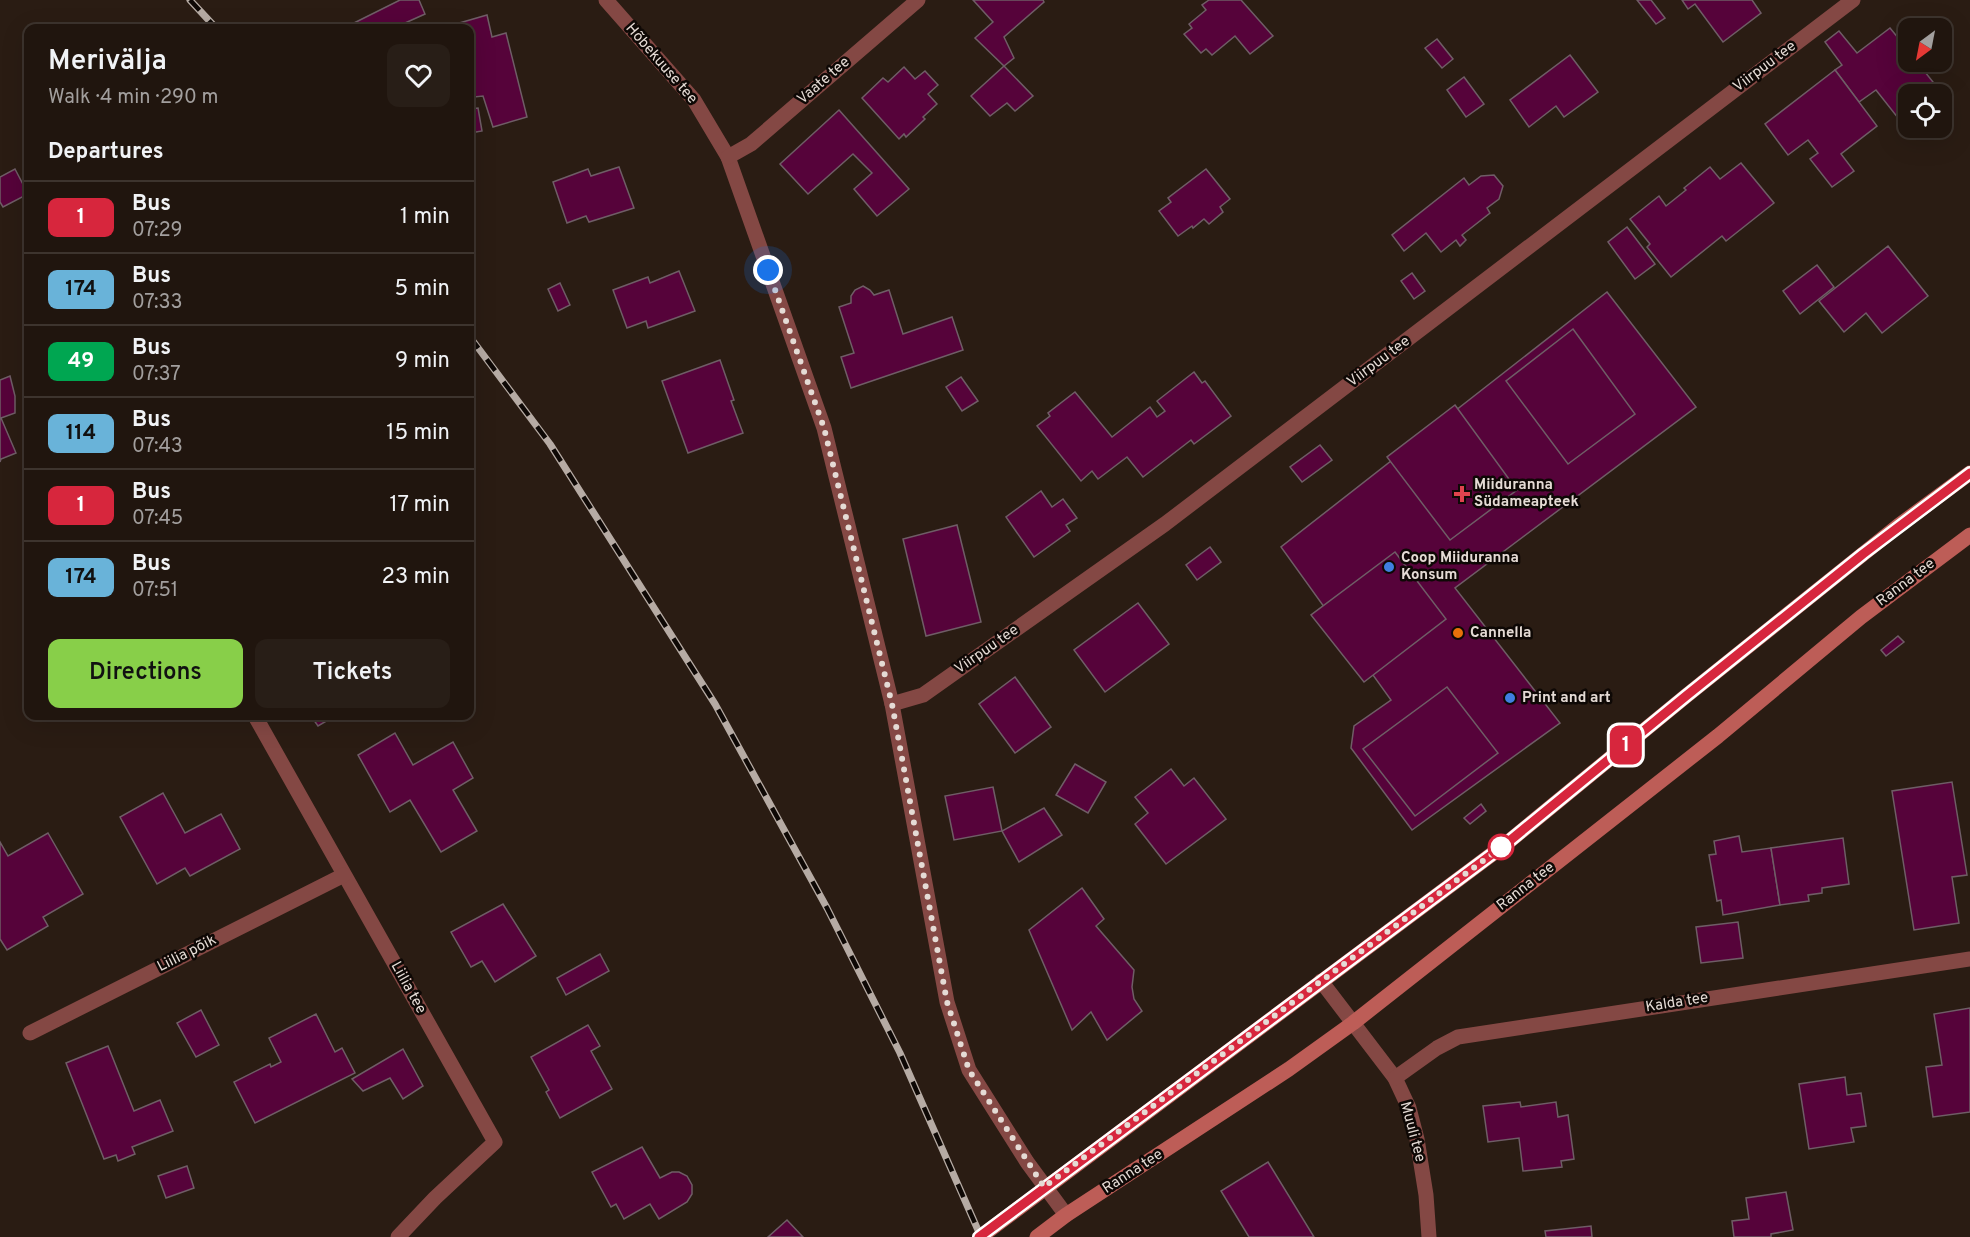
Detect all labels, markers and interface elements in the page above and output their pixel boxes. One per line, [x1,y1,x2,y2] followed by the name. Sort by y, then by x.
[1898,18,1952,72] north arrow
[1898,18,1952,138] map controls
[621,20,701,108] street label: Hõbekuuse tee
[1730,37,1800,97] street label: Viirpuu tee
[48,44,167,80] text: Merivälja
[387,44,450,107] button: heart
[794,53,854,109] street label: Vaate tee
[1898,84,1952,138] button: locate
[48,85,218,111] text: Walk · 4 min · 290 m
[48,139,164,166] text: Departures
[132,191,171,218] text: Bus
[77,204,85,231] text: 1
[400,204,450,231] text: 1 min
[132,218,183,244] text: 07:29
[753,255,783,285] your location
[132,263,171,290] text: Bus
[65,276,97,303] text: 174
[395,276,450,303] text: 5 min
[132,290,182,316] text: 07:33
[1344,332,1414,392] street label: Viirpuu tee
[132,335,171,362] text: Bus
[68,348,94,375] text: 49
[395,348,450,375] text: 9 min
[132,362,181,388] text: 07:37
[132,407,171,434] text: Bus
[66,420,96,447] text: 114
[386,420,450,447] text: 15 min
[132,434,183,460] text: 07:43
[1474,476,1579,512] place label: Miiduranna Südameapteek
[132,479,171,506] text: Bus
[1455,487,1469,501] marker: Miiduranna Südameapteek
[77,492,85,519] text: 1
[390,492,450,519] text: 17 min
[132,506,183,532] text: 07:45
[1401,549,1519,585] place label: Coop Miiduranna Konsum
[132,551,171,578] text: Bus
[1873,555,1939,611] street label: Ranna tee
[1382,560,1396,574] marker: Coop Miiduranna Konsum
[65,564,97,591] text: 174
[382,564,450,591] text: 23 min
[132,578,178,604] text: 07:51
[951,621,1023,679] street label: Viirpuu tee
[1470,624,1531,643] place label: Cannella
[1451,626,1465,640] marker: Cannella
[48,639,243,708] button: Directions
[255,639,450,708] button: Tickets
[1522,689,1611,708] place label: Print and art
[1503,691,1517,705] marker: Print and art
[1606,726,1646,764] line badge: 1
[1622,732,1630,759] text: 1
[1488,834,1514,860] unlabelled marker
[1493,858,1559,916] street label: Ranna tee
[154,931,220,977] street label: Liilia põik
[386,958,430,1018] street label: Liilia tee
[1644,989,1710,1017] street label: Kalda tee
[1395,1100,1429,1164] street label: Muuli tee
[1099,1145,1167,1199] street label: Ranna tee

